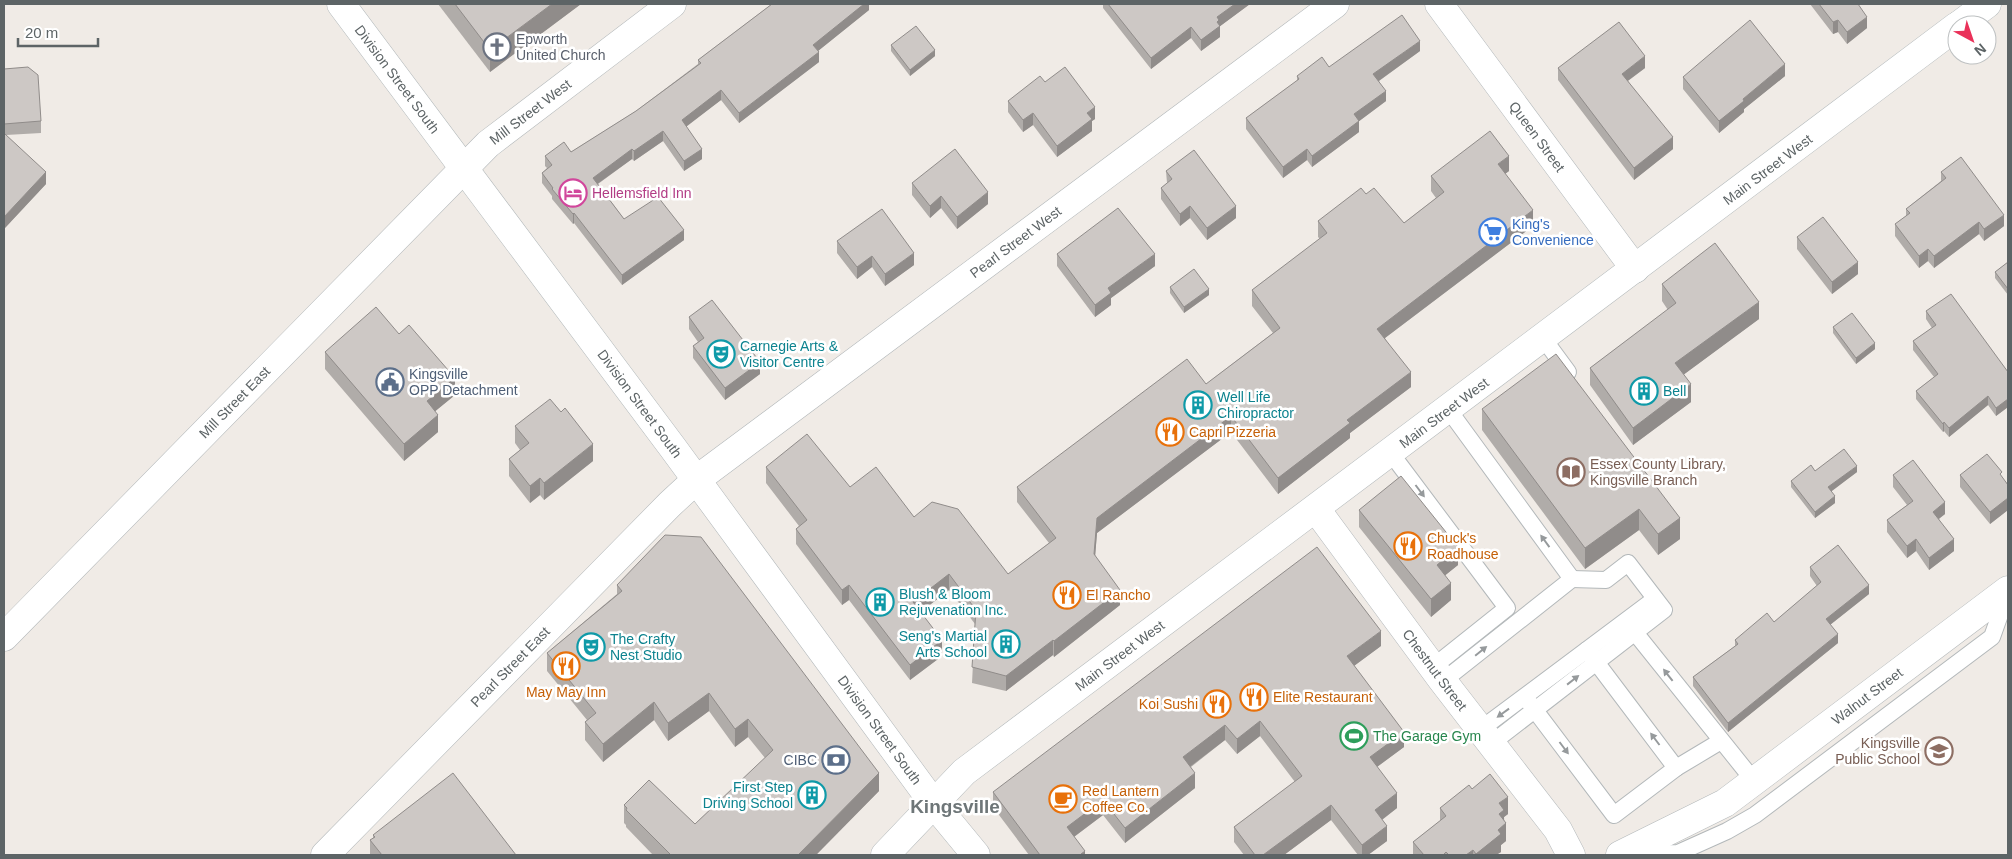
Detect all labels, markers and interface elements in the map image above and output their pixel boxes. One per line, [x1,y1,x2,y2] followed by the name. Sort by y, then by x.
[18,15,98,47] scale bar
[1947,15,1997,65] north arrow
[352,22,443,136] street label: Division Street South
[25,24,58,41] text: 20 m
[516,31,606,63] place label: Epworth United Church
[482,32,512,62] church icon: Epworth United Church
[1971,41,1989,59] text: N
[486,76,574,148] street label: Mill Street West
[1506,98,1568,175] street label: Queen Street
[1720,131,1815,208] street label: Main Street West
[558,178,588,208] hotel icon: Hellemsfield Inn
[592,185,692,201] place label: Hellemsfield Inn
[967,203,1064,281] street label: Pearl Street West
[1512,216,1594,248] place label: King's Convenience
[1478,217,1508,247] supermarket icon: King's Convenience
[740,338,839,370] place label: Carnegie Arts & Visitor Centre
[706,339,736,369] theatre icon: Carnegie Arts & Visitor Centre
[594,346,685,461] street label: Division Street South
[196,363,273,441] street label: Mill Street East
[409,366,518,398] place label: Kingsville OPP Detachment
[375,367,405,397] public building icon: Kingsville OPP Detachment
[1396,374,1492,451] street label: Main Street West
[1629,376,1659,406] building icon: Bell
[1663,383,1686,399] place label: Bell
[1217,389,1294,421] place label: Well Life Chiropractor
[1183,390,1213,420] building icon: Well Life Chiropractor
[1155,417,1185,447] restaurant icon: Capri Pizzeria
[1189,424,1276,440] place label: Capri Pizzeria
[1590,456,1726,488] place label: Essex County Library, Kingsville Branch
[1556,457,1586,487] library icon: Essex County Library, Kingsville Branch
[1414,484,1425,497] one-way arrow
[1427,530,1499,562] place label: Chuck's Roadhouse
[1393,531,1423,561] restaurant icon: Chuck's Roadhouse
[1540,534,1550,548] one-way arrow
[1052,580,1082,610] restaurant icon: El Rancho
[899,586,1007,618] place label: Blush & Bloom Rejuvenation Inc.
[865,587,895,617] building icon: Blush & Bloom Rejuvenation Inc.
[1086,587,1151,603] place label: El Rancho
[1072,617,1167,694] street label: Main Street West
[467,623,553,710] street label: Pearl Street East
[1399,626,1471,714] street label: Chestnut Street
[899,628,987,660] place label: Seng's Martial Arts School
[991,629,1021,659] building icon: Seng's Martial Arts School
[610,631,683,663] place label: The Crafty Nest Studio
[576,632,606,662] theatre icon: The Crafty Nest Studio
[1474,646,1488,656] one-way arrow
[551,651,581,681] restaurant icon: May May Inn
[1829,664,1906,728] street label: Walnut Street
[1663,669,1674,682] one-way arrow
[835,672,925,787] street label: Division Street South
[1566,674,1579,685] one-way arrow
[1239,682,1269,712] restaurant icon: Elite Restaurant
[526,684,606,700] place label: May May Inn
[1202,689,1232,719] restaurant icon: Koi Sushi
[1273,689,1373,705] place label: Elite Restaurant
[1139,696,1198,712] place label: Koi Sushi
[1496,708,1510,718] one-way arrow
[1339,721,1369,751] sports icon: The Garage Gym
[1373,728,1481,744] place label: The Garage Gym
[1649,733,1660,746] one-way arrow
[1835,735,1920,767] place label: Kingsville Public School
[1924,736,1954,766] school or university icon: Kingsville Public School
[1558,742,1569,755] one-way arrow
[821,745,851,775] bank icon: CIBC
[784,752,817,768] place label: CIBC
[703,779,793,811] place label: First Step Driving School
[797,780,827,810] building icon: First Step Driving School
[1082,783,1159,815] place label: Red Lantern Coffee Co.
[1048,784,1078,814] cafe icon: Red Lantern Coffee Co.
[910,796,1000,817] district label: Kingsville

